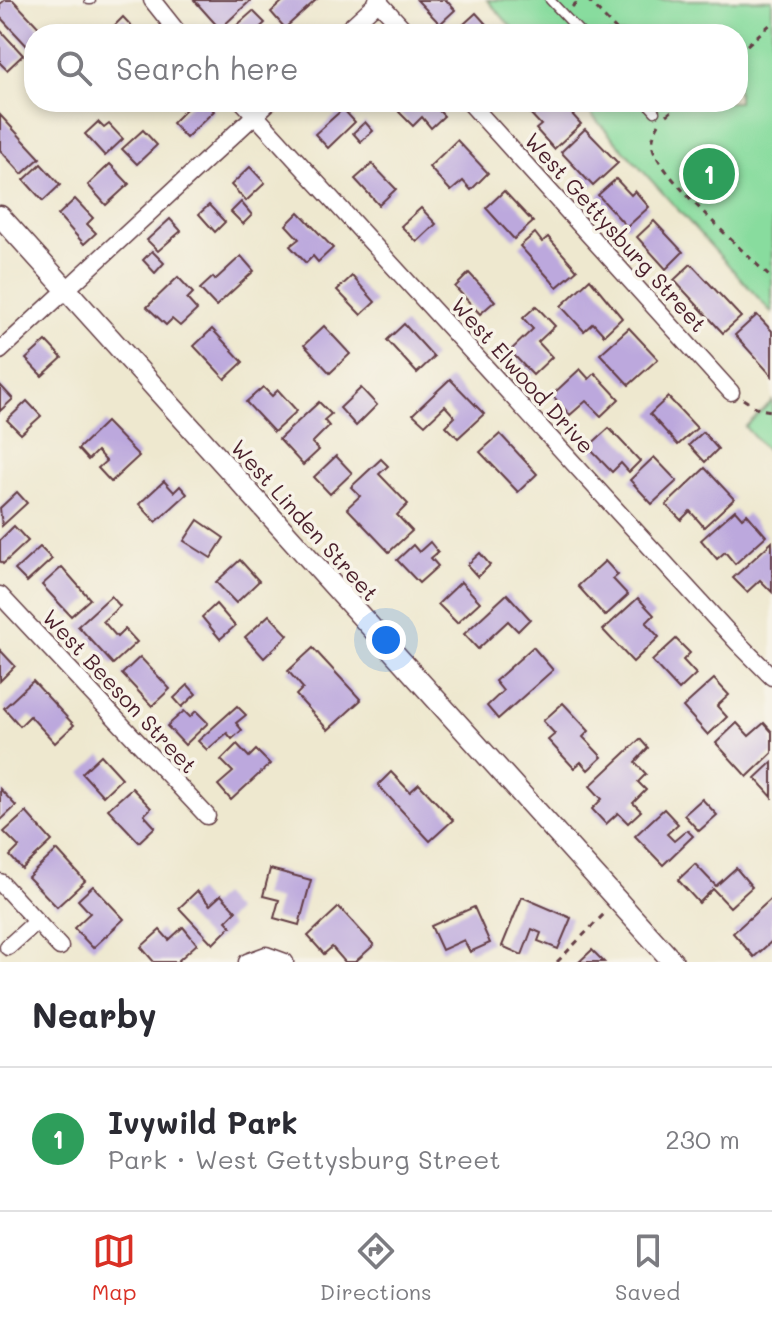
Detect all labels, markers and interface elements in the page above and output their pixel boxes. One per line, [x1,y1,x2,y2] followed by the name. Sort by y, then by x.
[24,24,748,112] search box
[52,46,96,90] icon: search
[116,48,299,88] text: Search here
[519,126,713,338] street label: West Gettysburg Street
[683,144,735,204] pin: 1
[445,291,601,459] street label: West Elwood Drive
[225,433,385,607] street label: West Linden Street
[36,603,204,779] street label: West Beeson Street
[366,620,406,660] your location
[32,992,157,1037] text: Nearby
[108,1102,298,1142] text: Ivywild Park
[52,1122,64,1156] text: 1
[665,1122,740,1156] text: 230 m
[108,1142,501,1176] text: Park · West Gettysburg Street
[92,1229,137,1306] tab: Map
[320,1229,432,1306] tab: Directions
[615,1229,680,1306] tab: Saved

